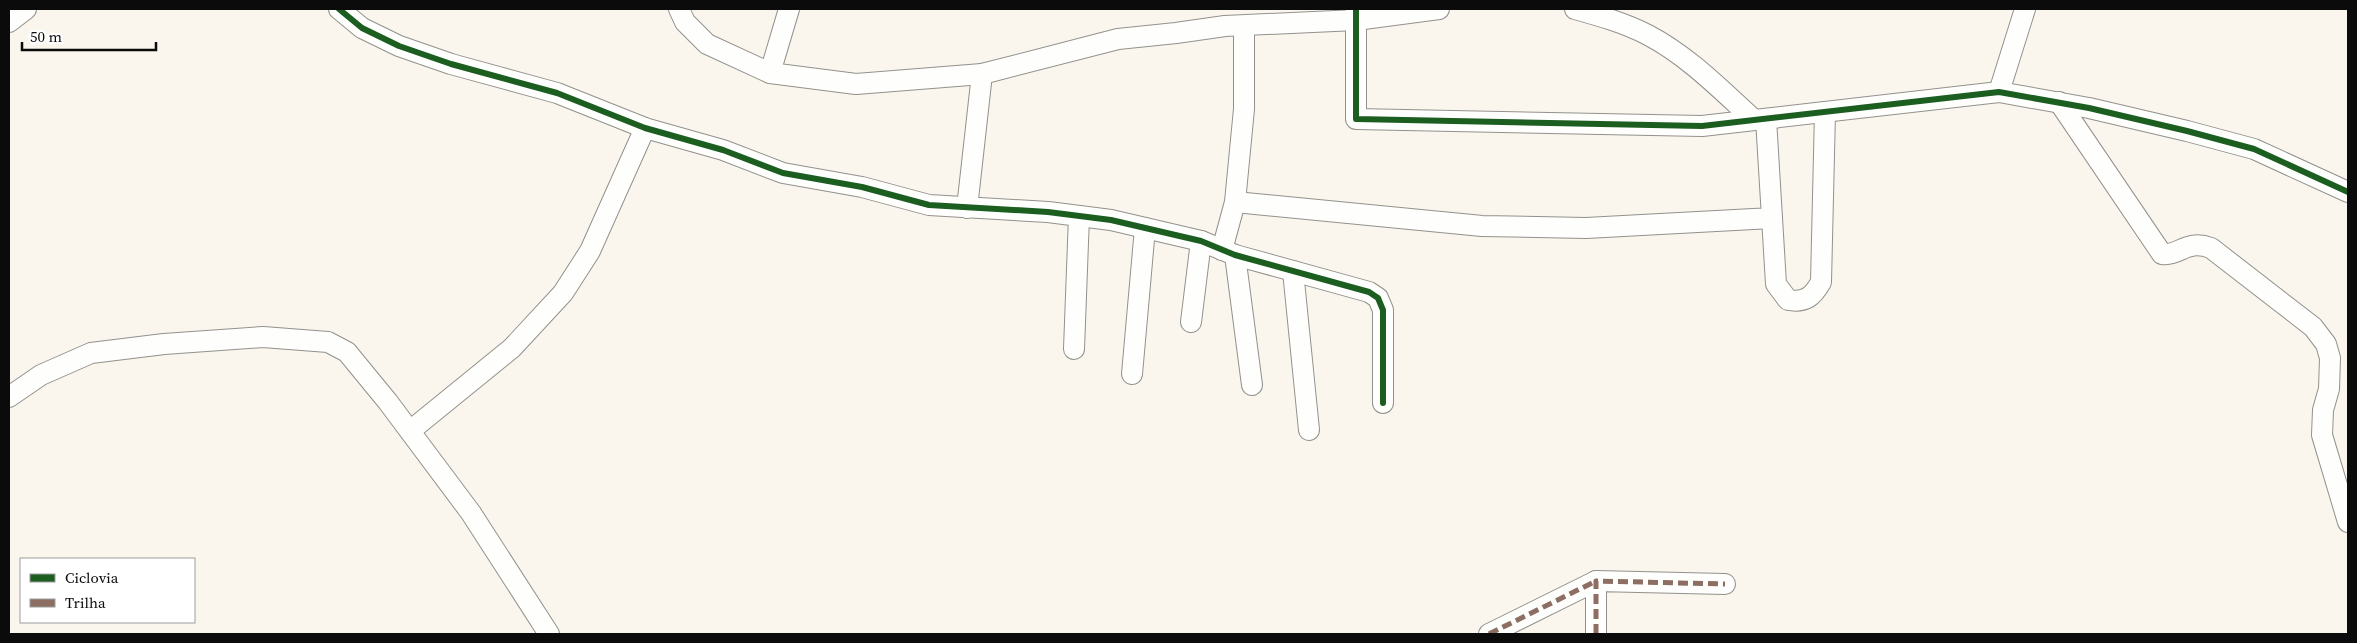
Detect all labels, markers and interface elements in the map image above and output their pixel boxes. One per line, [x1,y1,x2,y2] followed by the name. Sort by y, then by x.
[22,20,156,52] scale bar
[30,26,62,47] text: 50 m
[20,558,195,623] legend
[65,567,119,588] text: Ciclovia
[65,592,106,613] text: Trilha

